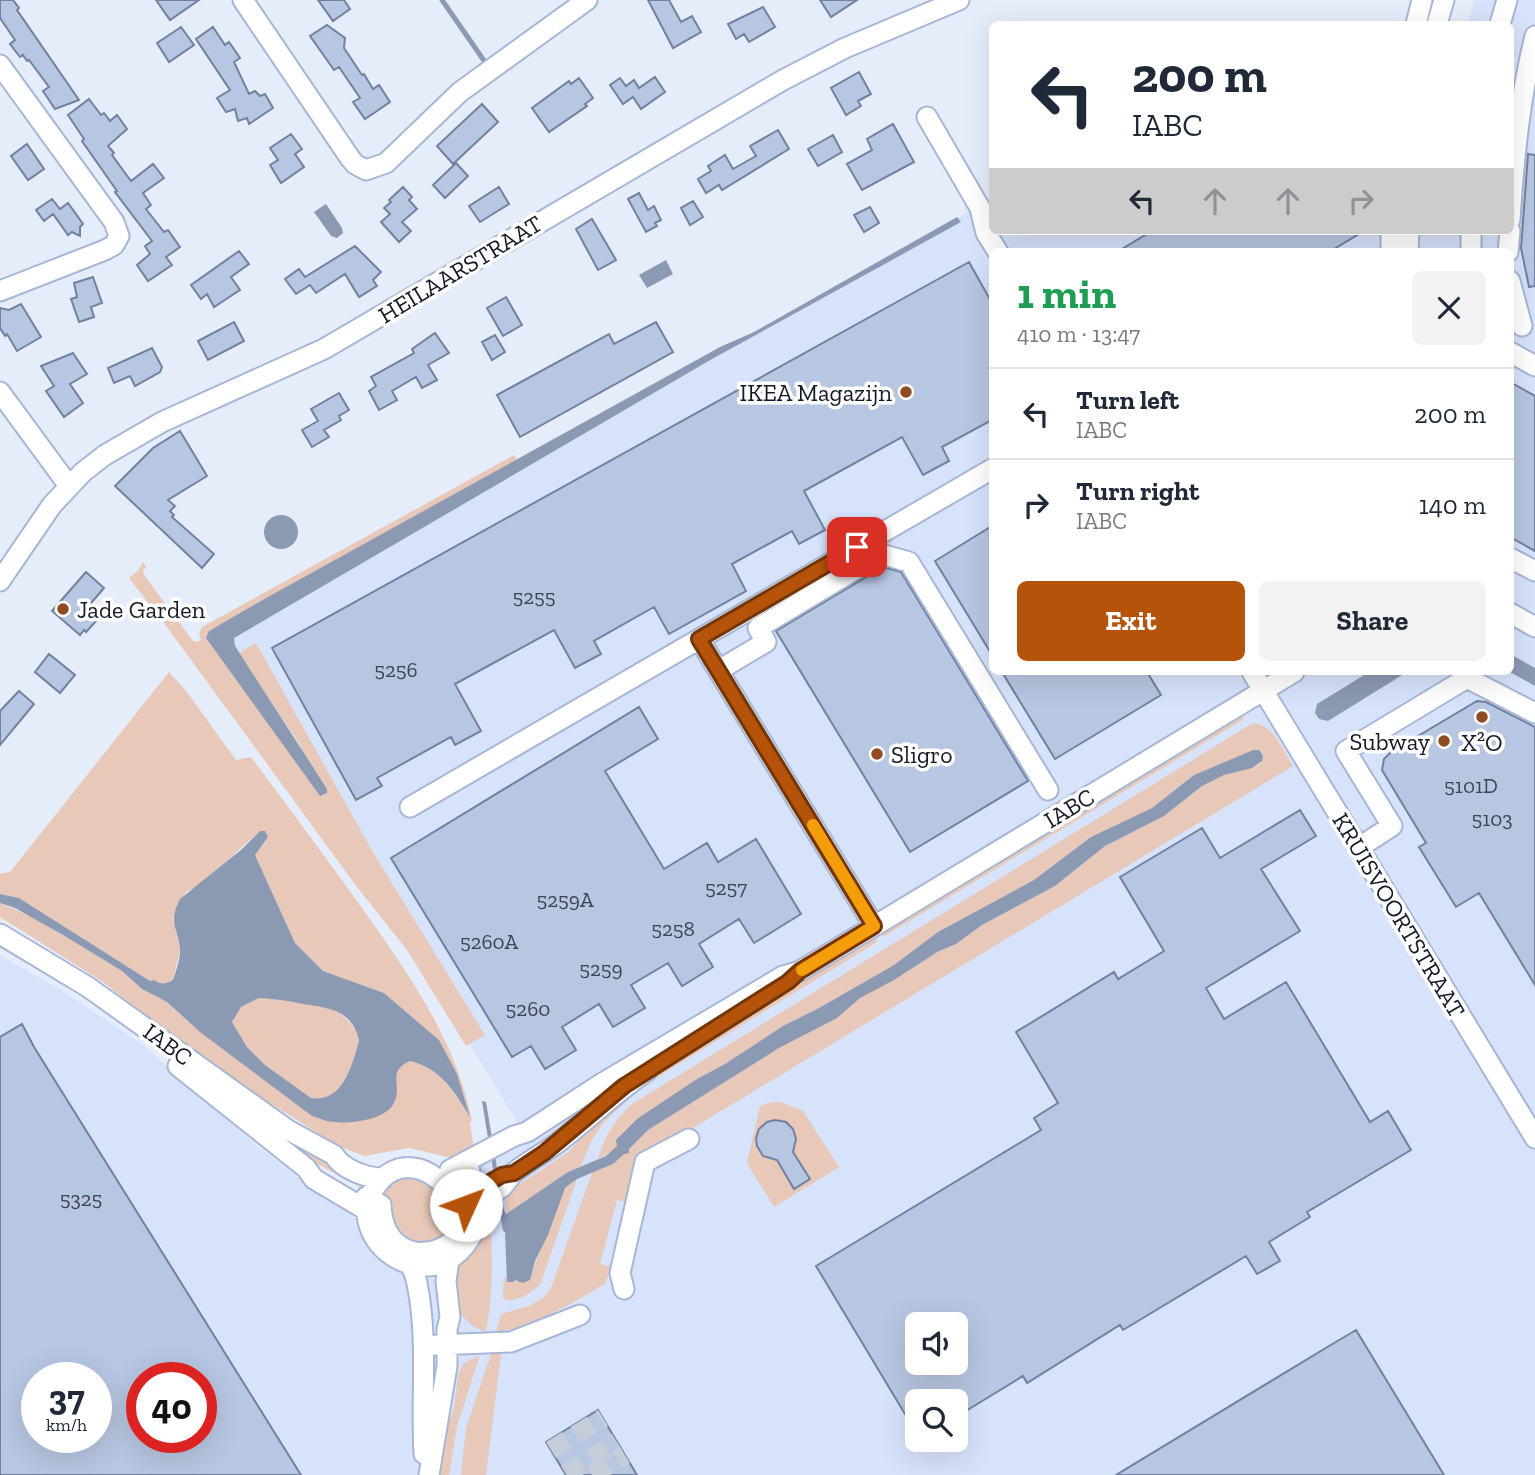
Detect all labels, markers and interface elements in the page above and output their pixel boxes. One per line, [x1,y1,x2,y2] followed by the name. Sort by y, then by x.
[1132,46,1267,105] text: 200 m
[1017,49,1108,140] icon: left
[1132,106,1203,144] text: IABC
[1123,182,1161,220] icon: left
[1196,182,1234,220] icon: ahead
[1269,182,1307,220] icon: ahead
[1342,182,1380,220] icon: right
[373,209,547,329] street label: HEILAARSTRAAT
[1017,268,1116,319] text: 1 min
[1412,271,1486,345] button: close
[1017,320,1140,348] text: 410 m · 13:47
[740,378,892,407] place label: IKEA Magazijn
[898,384,914,400] marker: IKEA Magazijn
[1076,384,1179,416] text: Turn left
[1017,395,1055,433] icon: left
[1414,398,1486,430] text: 200 m
[1076,416,1127,444] text: IABC
[1076,475,1199,507] text: Turn right
[1017,486,1055,524] icon: right
[1419,489,1486,521] text: 140 m
[1076,507,1127,535] text: IABC
[827,517,887,577] pin
[838,528,876,566] icon: arrive
[1017,581,1245,661] button: Exit
[1259,581,1486,661] button: Share
[512,584,556,609] house number: 5255
[77,595,206,624] place label: Jade Garden
[55,601,71,617] marker: Jade Garden
[374,657,418,682] house number: 5256
[1474,709,1490,725] marker: X²O
[1349,727,1431,756] place label: Subway
[1462,728,1503,757] place label: X²O
[1436,733,1452,749] marker: Subway
[891,740,952,769] place label: Sligro
[869,746,885,762] marker: Sligro
[1444,773,1498,798] house number: 5101D
[1039,782,1099,834] street label: IABC
[1471,806,1513,831] house number: 5103
[1326,807,1472,1023] street label: KRUISVOORTSTRAAT
[705,875,747,900] house number: 5257
[536,887,594,912] house number: 5259A
[651,916,695,941] house number: 5258
[460,929,518,954] house number: 5260A
[579,956,623,981] house number: 5259
[506,996,550,1021] house number: 5260
[138,1017,198,1071] street label: IABC
[429,1168,503,1242] position arrow
[60,1186,102,1211] house number: 5325
[905,1312,968,1452] map controls
[905,1312,968,1375] button: sound
[126,1362,217,1453] speed limit sign: 40
[49,1377,84,1419] text: 37
[905,1389,968,1452] button: search
[46,1414,87,1436] text: km/h

